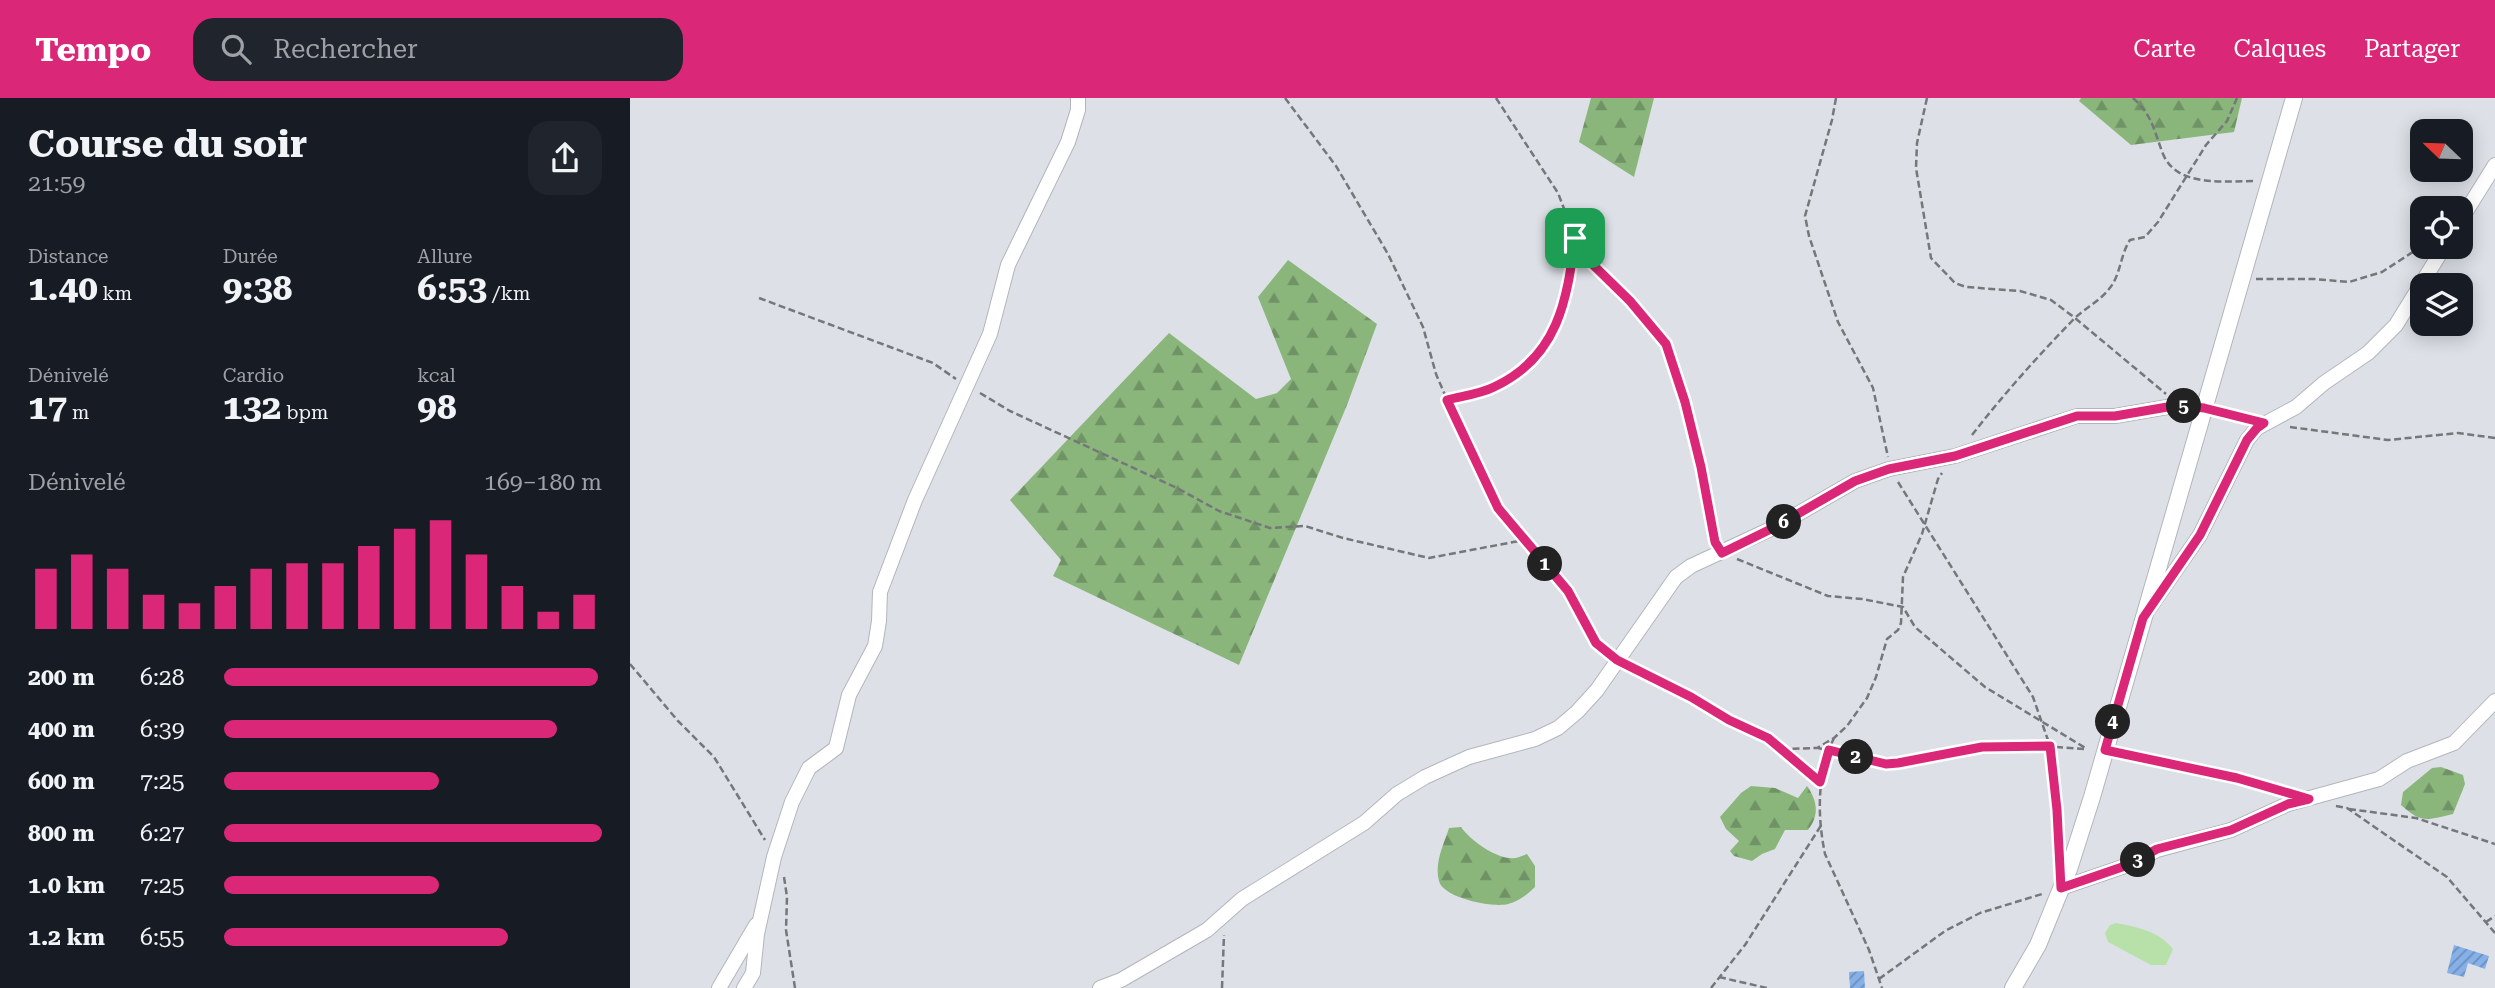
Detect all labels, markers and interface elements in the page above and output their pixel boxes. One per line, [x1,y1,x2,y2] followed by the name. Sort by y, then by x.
[193,18,683,81] search box
[35,30,151,69] text: Tempo
[217,30,255,68] icon: search
[273,34,418,64] text: Rechercher
[2133,35,2196,63] text: Carte
[2234,35,2326,63] text: Calques
[2364,35,2460,63] text: Partager
[2410,119,2473,182] north arrow
[2410,119,2473,336] map controls
[528,121,602,195] button: share
[28,122,307,166] text: Course du soir
[28,170,85,197] text: 21:59
[2410,196,2473,259] button: locate
[1545,208,1605,268] pin
[1556,219,1594,257] icon: arrive
[28,245,108,268] text: Distance
[223,245,278,268] text: Durée
[417,245,473,268] text: Allure
[28,268,98,309] text: 1.40
[223,268,292,309] text: 9:38
[417,268,487,309] text: 6:53
[2410,273,2473,336] button: layers
[98,282,132,305] text: km
[487,282,530,305] text: /km
[28,364,109,387] text: Dénivelé
[223,364,284,387] text: Cardio
[417,364,456,387] text: kcal
[28,387,67,428] text: 17
[223,387,281,428] text: 132
[417,387,457,428] text: 98
[2166,388,2202,424] pin: 5
[2178,394,2189,417] text: 5
[67,401,89,424] text: m
[281,401,328,424] text: bpm
[28,469,126,496] text: Dénivelé
[484,469,602,496] text: 169–180 m
[1766,504,1802,540] pin: 6
[1778,510,1789,533] text: 6
[1528,546,1562,582] pin: 1
[1539,552,1550,575] text: 1
[28,664,95,691] text: 200 m
[140,664,185,691] text: 6:28
[2096,704,2130,740] pin: 4
[2107,710,2118,733] text: 4
[28,716,95,743] text: 400 m
[140,716,185,743] text: 6:39
[1838,740,1874,774] pin: 2
[1850,745,1861,768] text: 2
[28,768,95,795] text: 600 m
[140,768,185,795] text: 7:25
[28,820,95,847] text: 800 m
[140,820,185,847] text: 6:27
[2120,842,2156,878] pin: 3
[2132,848,2143,871] text: 3
[28,872,105,899] text: 1.0 km
[140,872,185,899] text: 7:25
[28,924,105,951] text: 1.2 km
[140,924,185,951] text: 6:55

